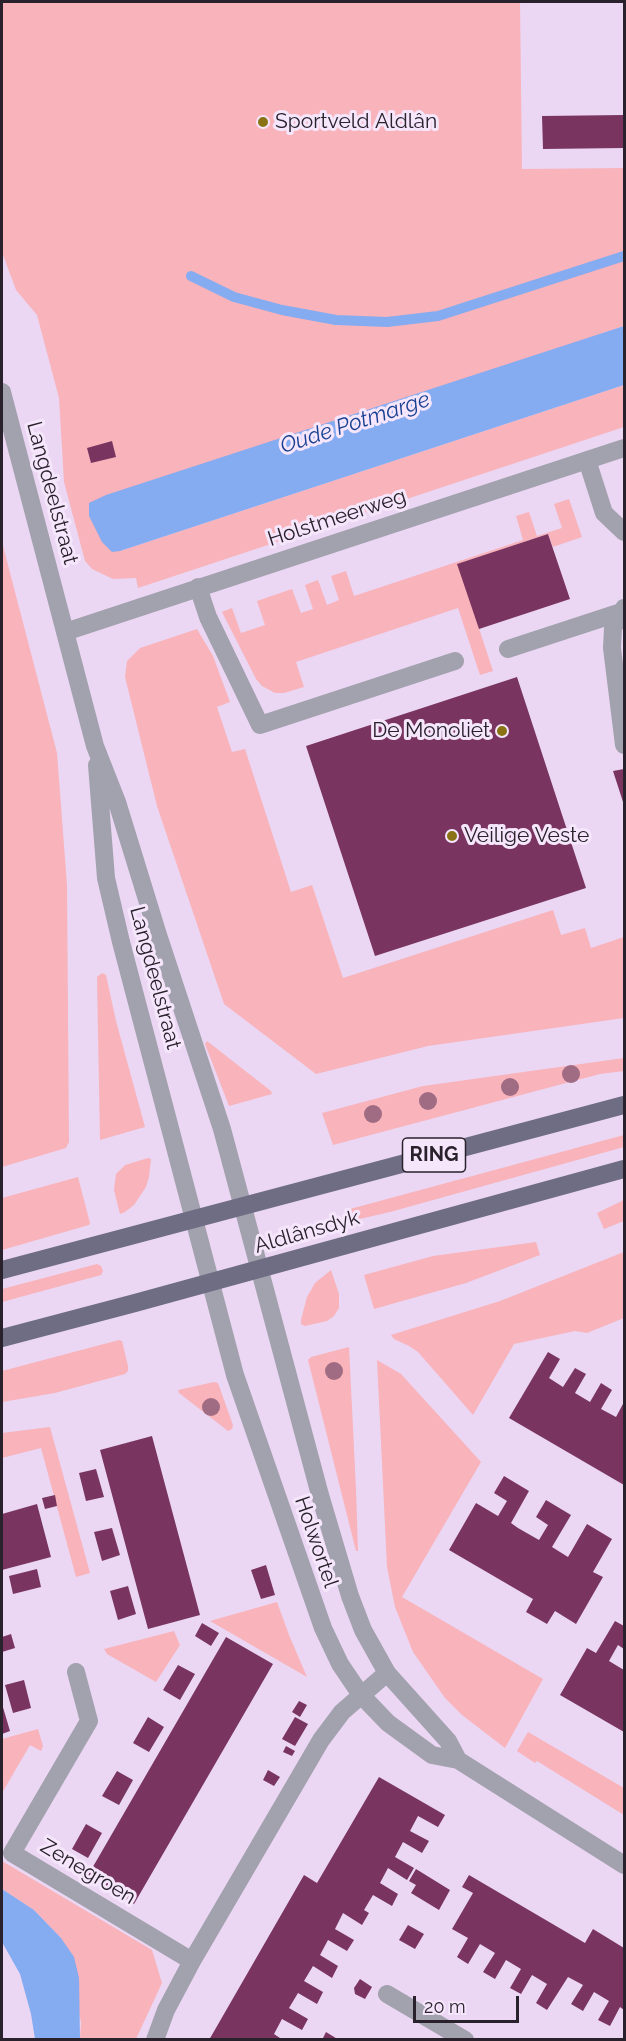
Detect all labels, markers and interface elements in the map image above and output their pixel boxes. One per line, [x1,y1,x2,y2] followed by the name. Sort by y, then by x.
[275,109,437,135] place label: Sportveld Aldlân
[256,115,270,129] marker: Sportveld Aldlân
[277,386,433,460] water label: Oude Potmarge
[21,419,83,567] street label: Langdeelstraat
[265,484,409,552] street label: Holstmeerweg
[372,718,490,744] place label: De Monoliet
[495,724,509,738] marker: De Monoliet
[464,823,589,849] place label: Veilige Veste
[445,829,459,843] marker: Veilige Veste
[124,904,186,1052] street label: Langdeelstraat
[402,1138,466,1172] road number: RING
[252,1205,362,1259] street label: Aldlânsdyk
[289,1493,343,1591] street label: Holwortel
[36,1834,140,1910] street label: Zenegroen
[416,1984,522,2022] scale bar
[424,1996,466,2017] text: 20 m

